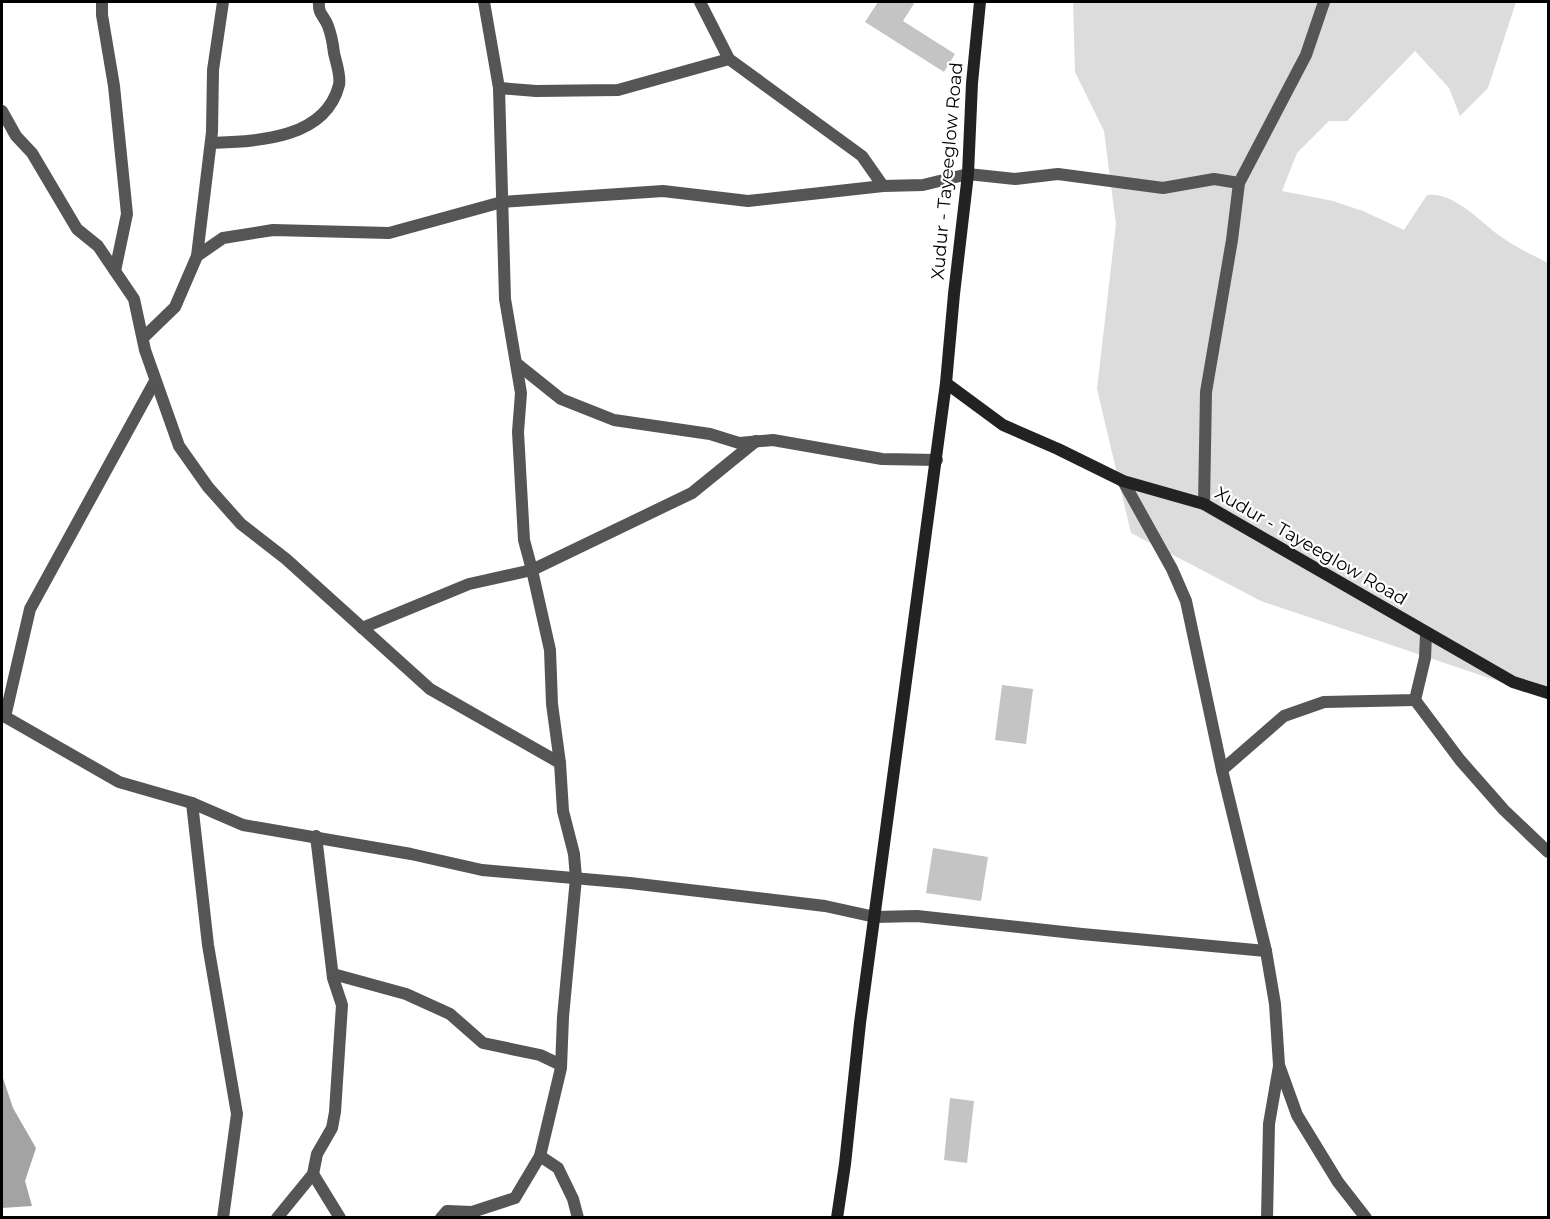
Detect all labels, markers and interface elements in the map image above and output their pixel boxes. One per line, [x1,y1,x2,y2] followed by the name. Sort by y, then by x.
[927,61,967,281] street label: Xudur - Tayeeglow Road
[1211,482,1411,610] street label: Xudur - Tayeeglow Road

